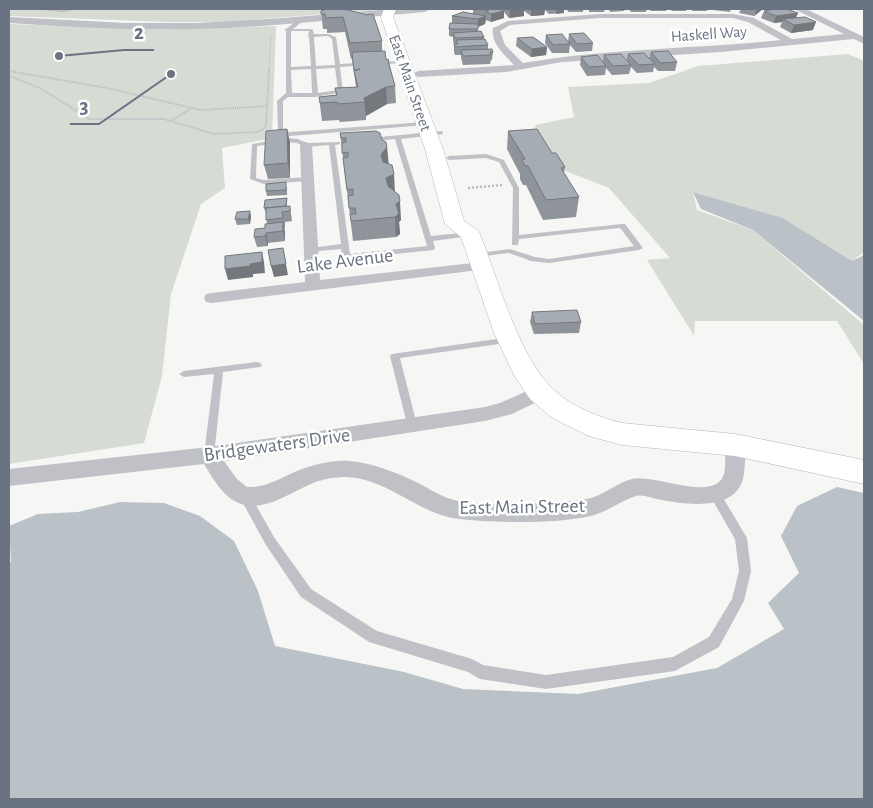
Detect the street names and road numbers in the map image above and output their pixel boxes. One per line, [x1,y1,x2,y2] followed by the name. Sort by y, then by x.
[670,23,748,46] street label: Haskell Way
[386,33,434,133] street label: East Main Street
[296,245,394,277] street label: Lake Avenue
[203,425,351,465] street label: Bridgewaters Drive
[459,496,586,518] street label: East Main Street

